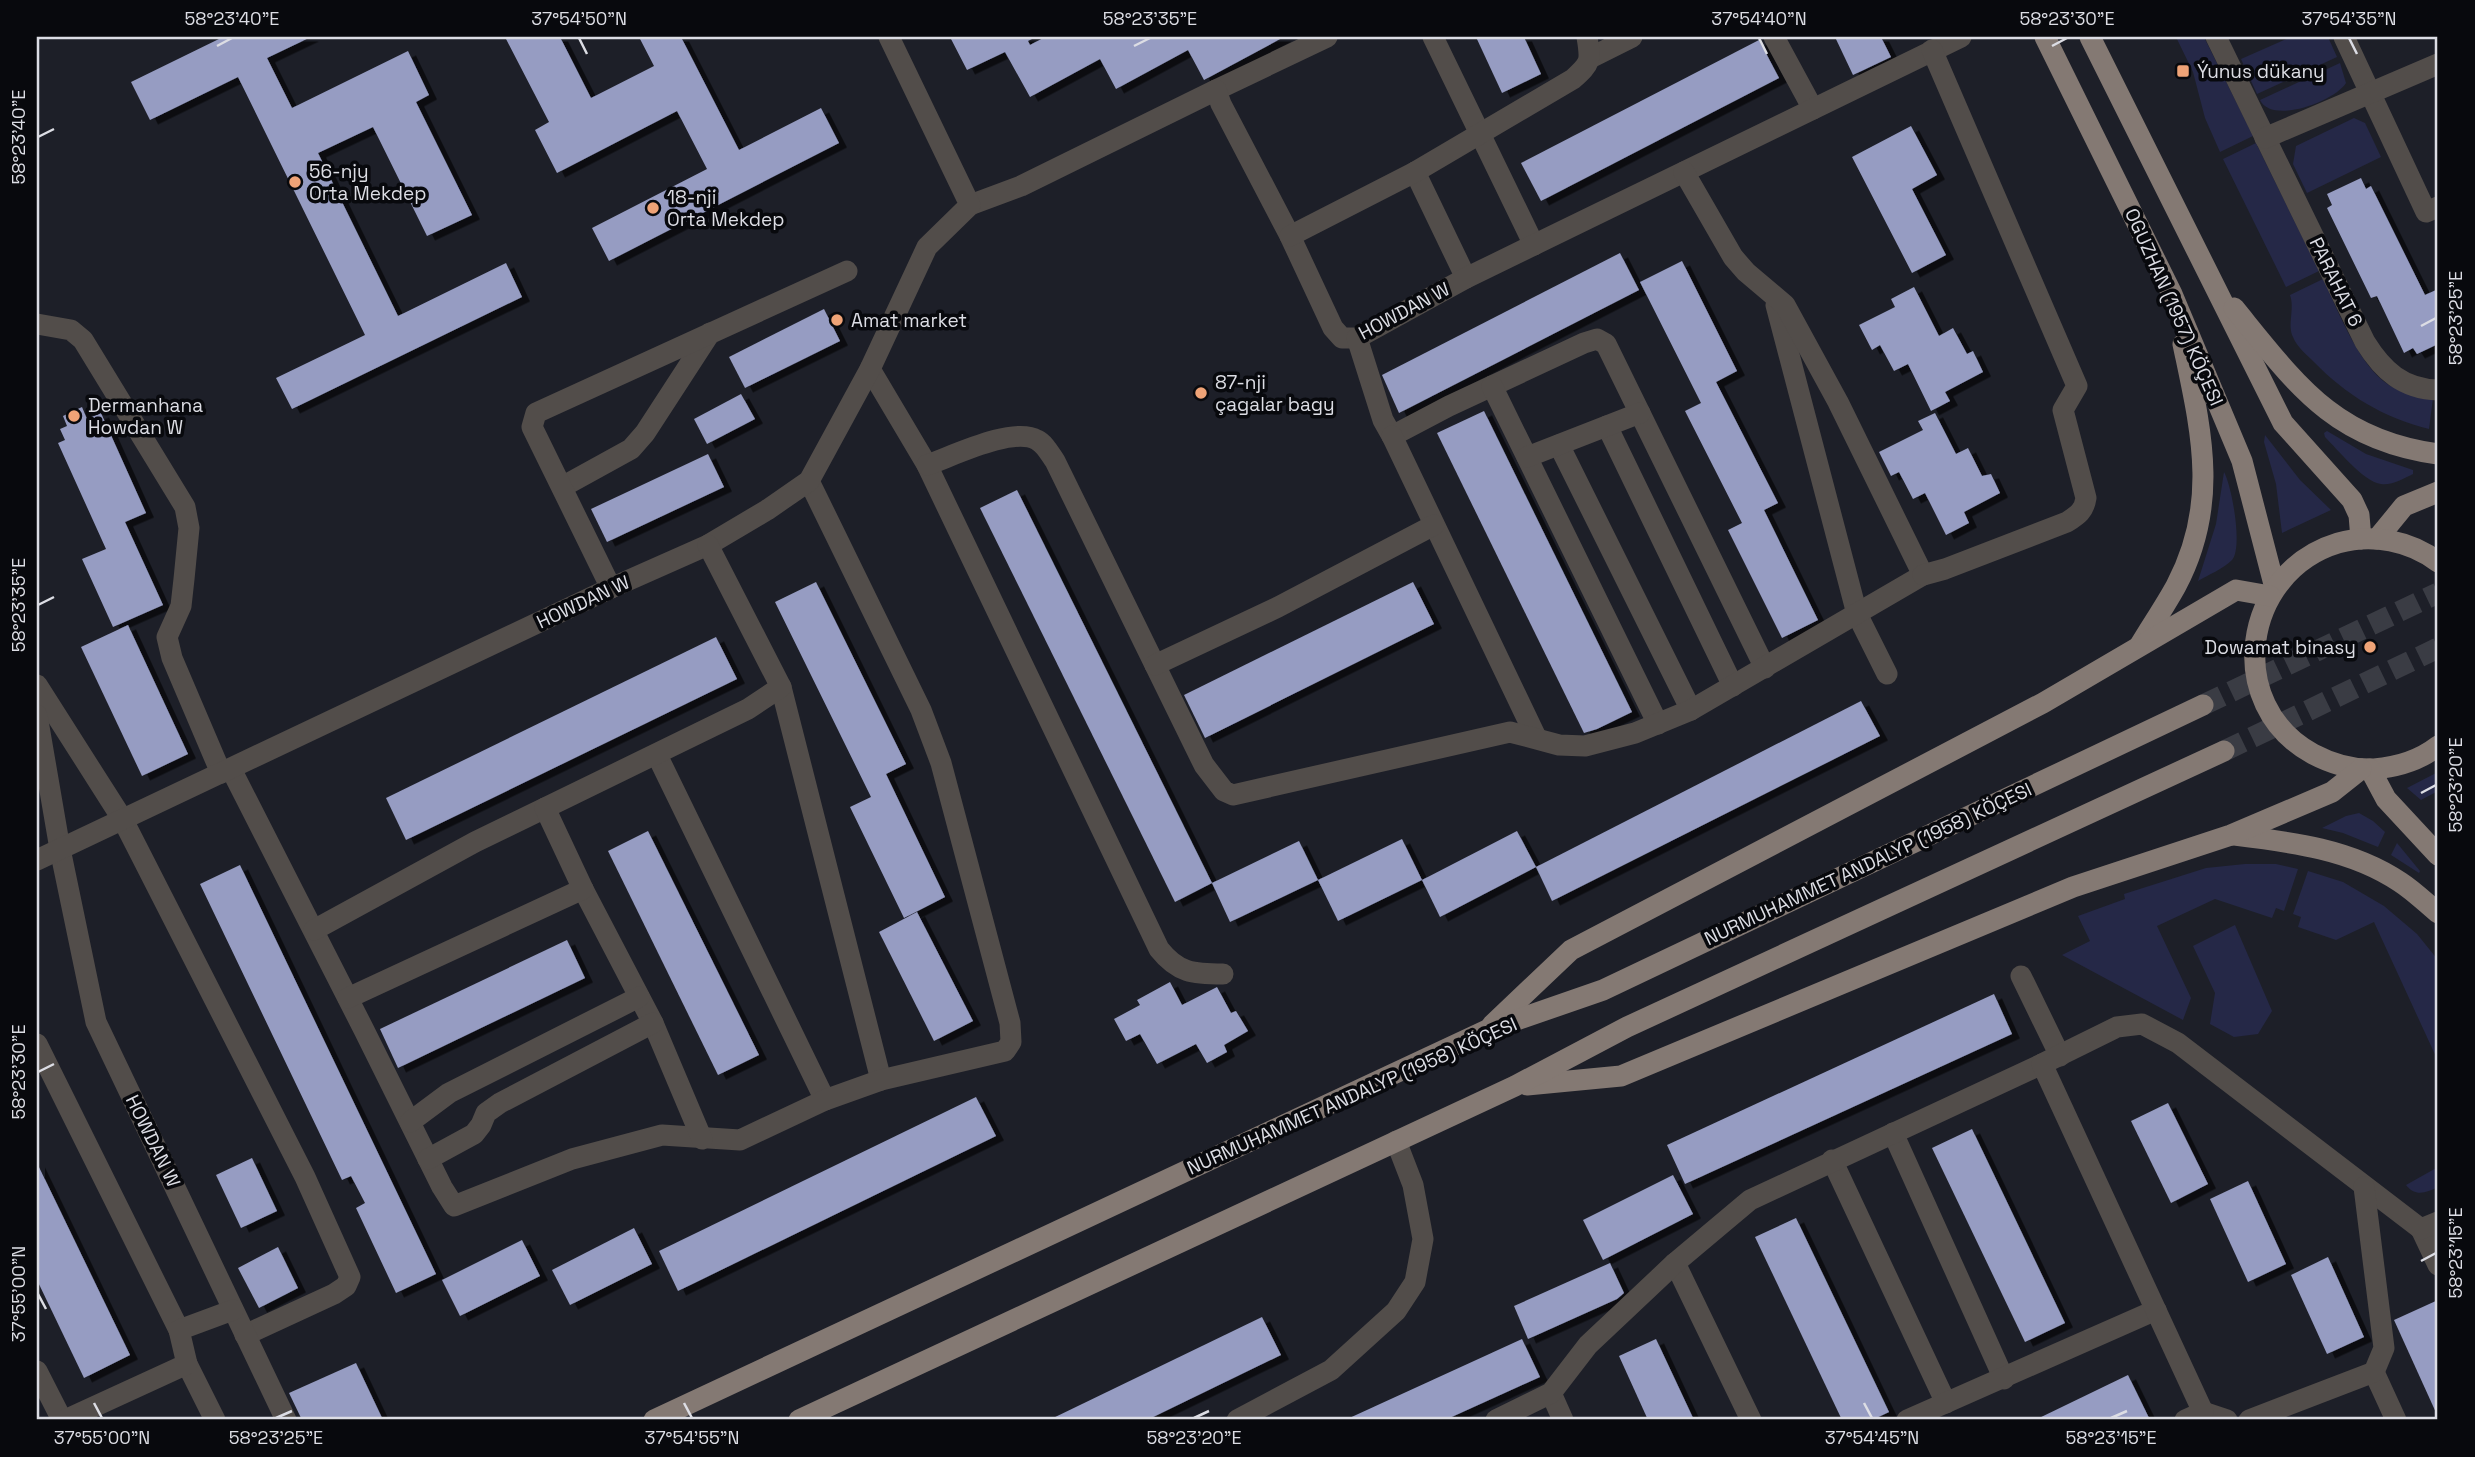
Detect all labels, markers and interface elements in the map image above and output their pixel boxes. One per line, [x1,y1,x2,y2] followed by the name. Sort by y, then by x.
[185,7,279,30] text: 58°23'40"E
[531,7,627,30] text: 37°54'50"N
[1103,7,1197,30] text: 58°23'35"E
[1711,7,1807,30] text: 37°54'40"N
[2019,7,2115,30] text: 58°23'30"E
[2301,7,2397,30] text: 37°54'35"N
[2197,59,2325,84] place label: Ýunus dükany
[2175,63,2191,79] marker: Ýunus dükany
[7,90,30,184] text: 58°23'40"E
[309,159,427,206] place label: 56-njy Orta Mekdep
[287,174,303,190] marker: 56-njy Orta Mekdep
[667,185,785,232] place label: 18-nji Orta Mekdep
[645,200,661,216] marker: 18-nji Orta Mekdep
[2119,204,2229,410] street label: OGUZHAN (1957) KÖÇESI
[2304,233,2368,331] street label: PARAHAT 6
[2444,271,2467,365] text: 58°23'25"E
[1354,276,1454,346] street label: HOWDAN W
[851,308,967,333] place label: Amat market
[829,312,845,328] marker: Amat market
[1215,370,1335,417] place label: 87-nji çagalar bagy
[1193,385,1209,401] marker: 87-nji çagalar bagy
[88,393,203,440] place label: Dermanhana Howdan W
[66,408,82,424] marker: Dermanhana Howdan W
[7,558,30,652] text: 58°23'35"E
[532,570,634,634] street label: HOWDAN W
[2205,635,2356,660] place label: Dowamat binasy
[2362,639,2378,655] marker: Dowamat binasy
[2444,737,2467,833] text: 58°23'20"E
[1700,777,2036,951] street label: NURMUHAMMET ANDALYP (1958) KÖÇESI
[1183,1012,1521,1180] street label: NURMUHAMMET ANDALYP (1958) KÖÇESI
[7,1024,30,1120] text: 58°23'30"E
[120,1091,186,1191] street label: HOWDAN W
[2444,1207,2467,1299] text: 58°23'15"E
[7,1246,30,1342] text: 37°55'00"N
[54,1426,150,1449] text: 37°55'00"N
[229,1426,323,1449] text: 58°23'25"E
[645,1426,739,1449] text: 37°54'55"N
[1146,1426,1242,1449] text: 58°23'20"E
[1825,1426,1919,1449] text: 37°54'45"N
[2065,1426,2157,1449] text: 58°23'15"E

